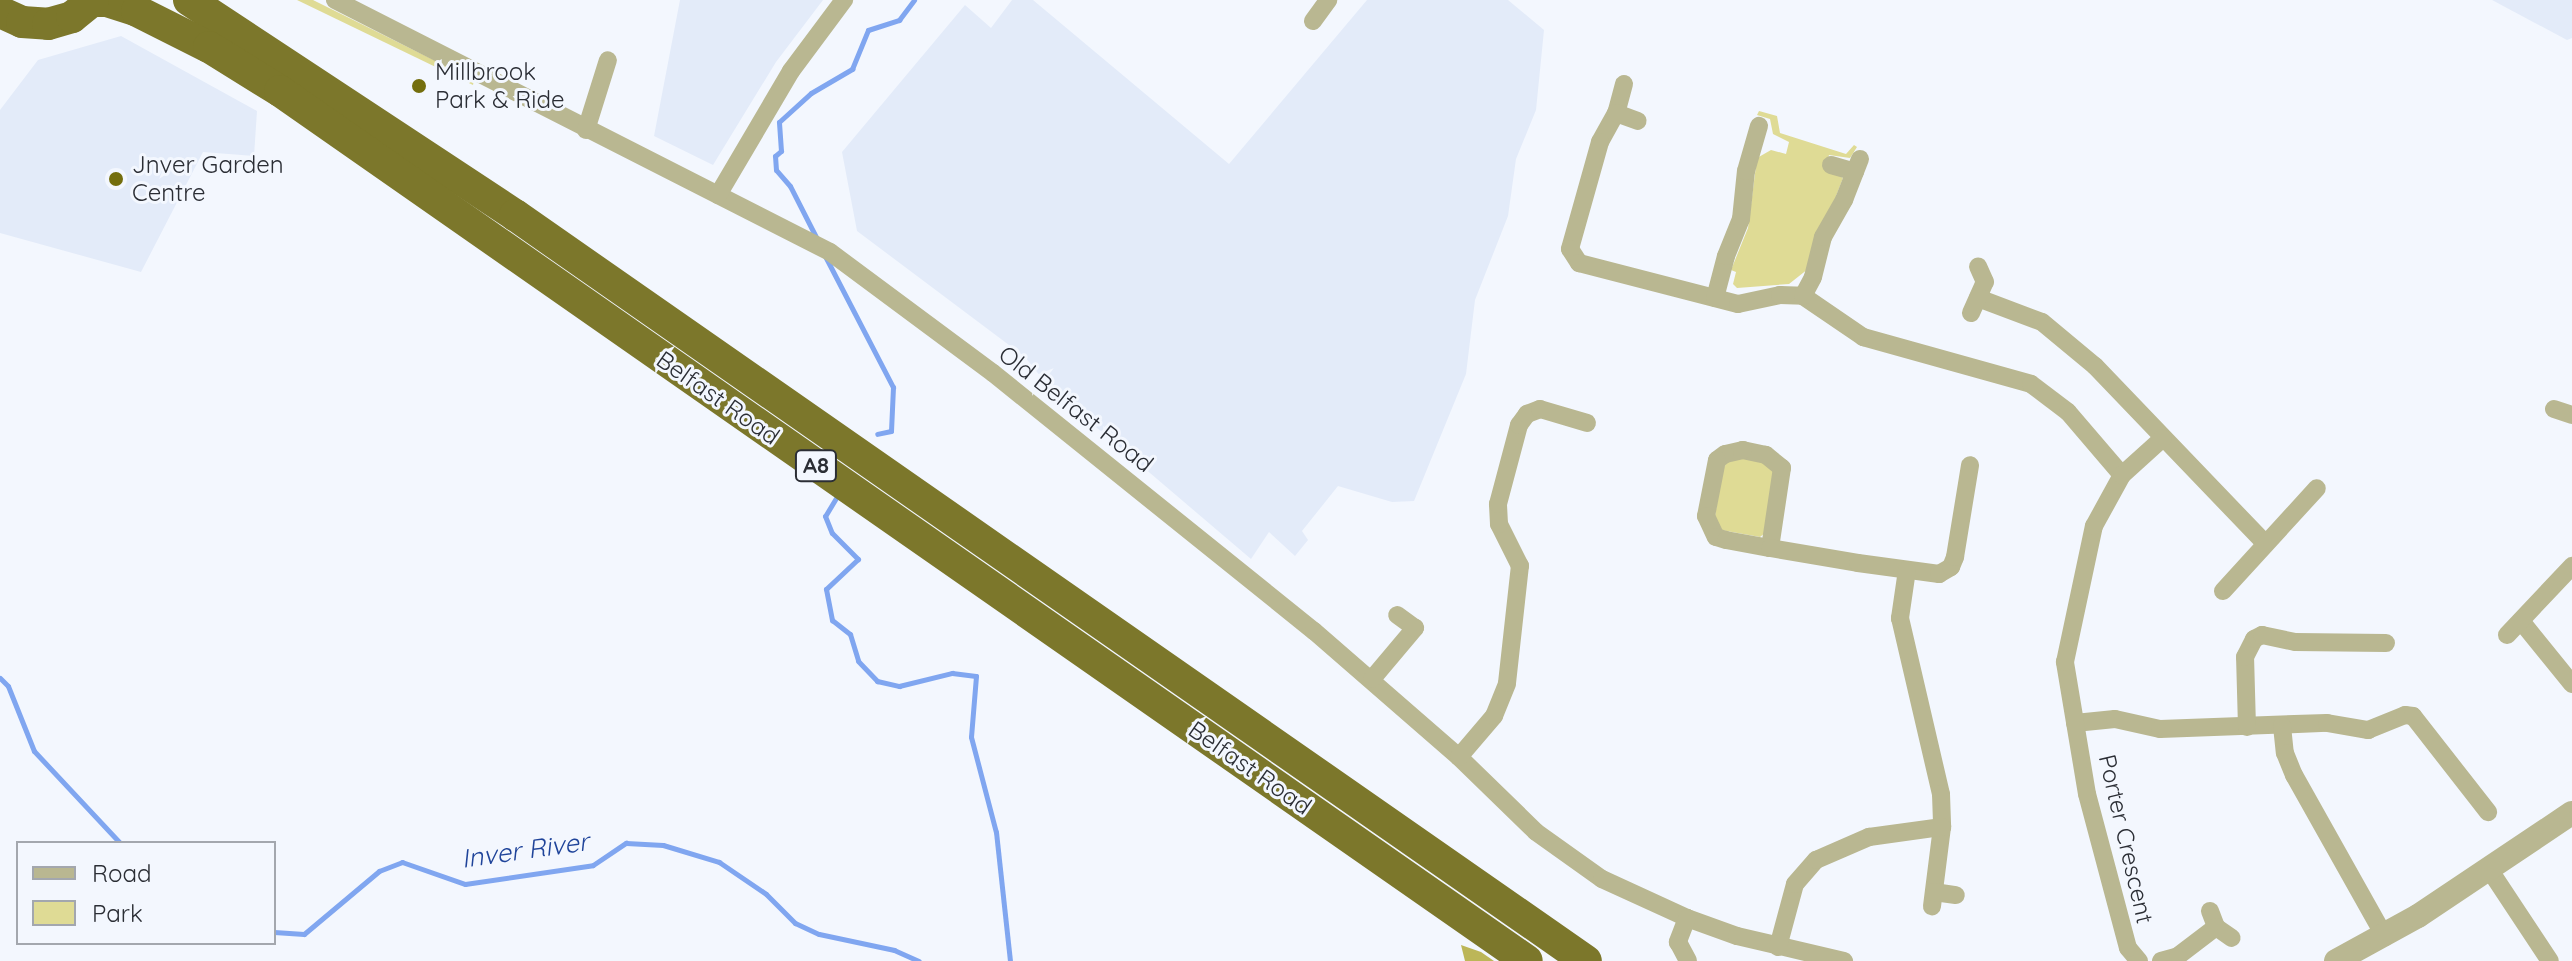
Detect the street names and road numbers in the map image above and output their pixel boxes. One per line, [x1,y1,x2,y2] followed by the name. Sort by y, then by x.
[993,340,1159,478] street label: Old Belfast Road
[651,345,785,451] street label: Belfast Road
[794,448,838,484] road number: A8
[1183,715,1317,821] street label: Belfast Road
[2093,752,2159,926] street label: Porter Crescent

